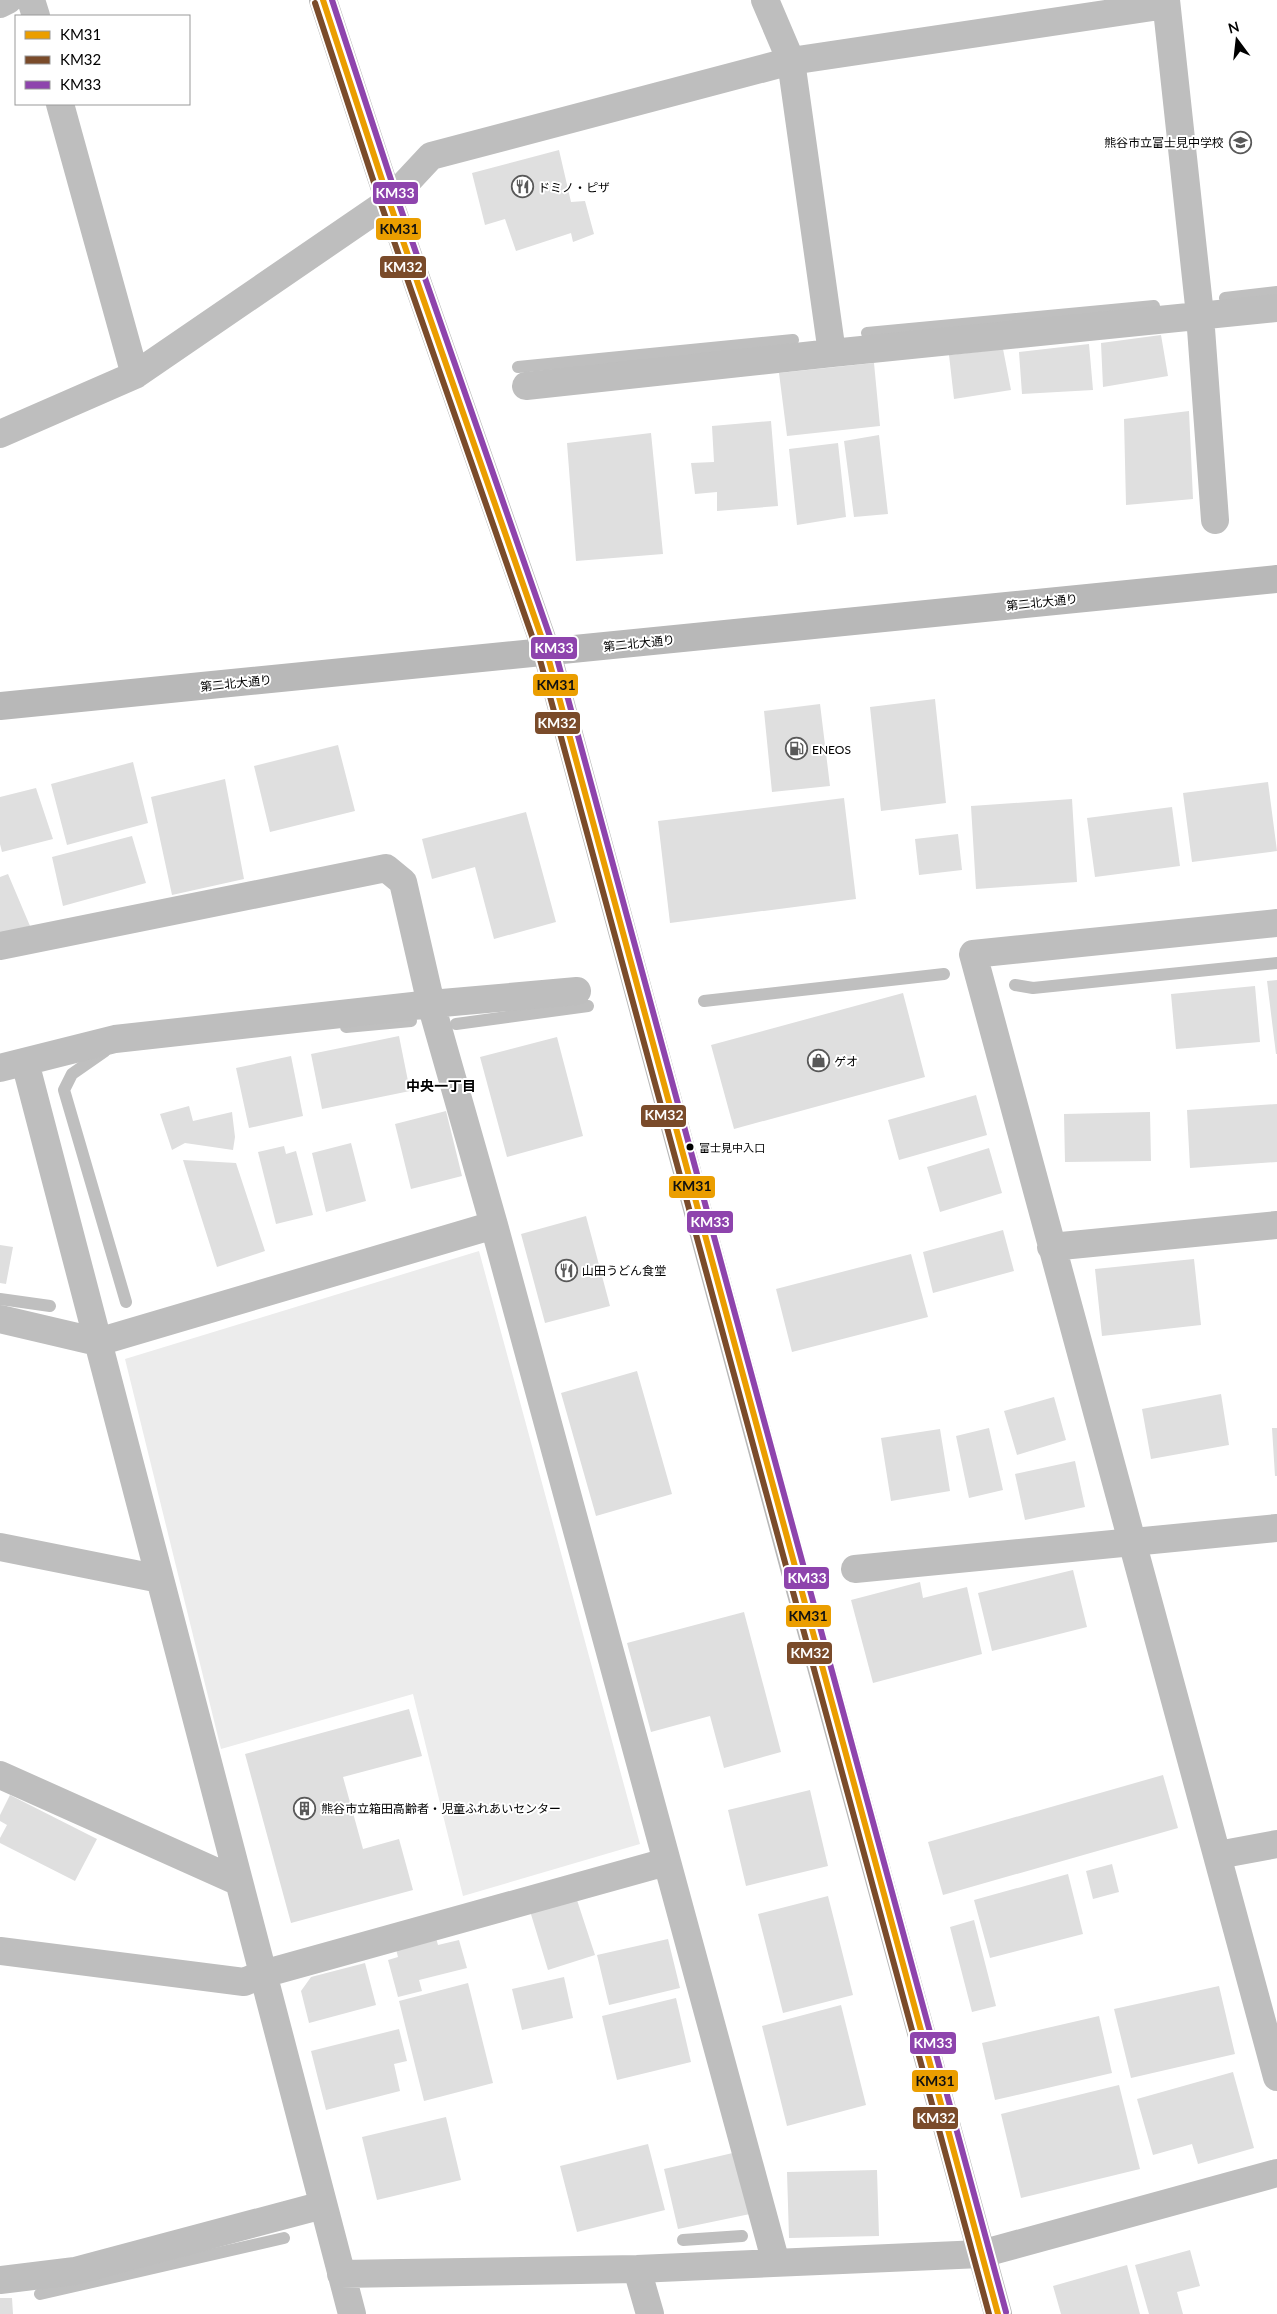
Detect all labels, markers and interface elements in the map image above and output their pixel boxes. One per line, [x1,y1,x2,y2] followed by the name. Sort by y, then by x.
[15,15,190,105] legend
[1212,15,1262,65] north arrow
[1226,17,1241,37] text: N
[60,25,101,43] text: KM31
[60,50,101,68] text: KM32
[60,75,101,93] text: KM33
[1228,130,1252,154] school or university icon: 熊谷市立富士見中学校
[1104,135,1224,150] place label: 熊谷市立富士見中学校
[510,175,534,199] restaurant icon: ドミノ・ピザ
[538,180,610,195] place label: ドミノ・ピザ
[372,181,419,205] line badge: KM33
[375,184,415,201] text: KM33
[375,217,422,241] line badge: KM31
[379,220,419,237] text: KM31
[379,255,427,279] line badge: KM32
[383,258,423,275] text: KM32
[1005,591,1079,613] street label: 第二北大通り
[602,632,676,654] street label: 第二北大通り
[530,636,578,660] line badge: KM33
[534,639,574,656] text: KM33
[199,672,273,694] street label: 第二北大通り
[532,673,579,697] line badge: KM31
[536,676,576,693] text: KM31
[534,711,581,735] line badge: KM32
[537,714,577,731] text: KM32
[784,737,808,761] fuel station icon: ENEOS
[812,742,851,757] place label: ENEOS
[806,1049,830,1073] shop icon: ゲオ
[834,1054,858,1069] place label: ゲオ
[406,1077,476,1094] district label: 中央一丁目
[640,1104,687,1128] line badge: KM32
[644,1106,684,1123] text: KM32
[699,1141,765,1154] place label: 富士見中入口
[685,1142,695,1152] marker: 富士見中入口
[668,1175,716,1199] line badge: KM31
[672,1177,712,1194] text: KM31
[686,1210,734,1234] line badge: KM33
[690,1213,730,1230] text: KM33
[554,1258,578,1282] restaurant icon: 山田うどん食堂
[582,1263,666,1278] place label: 山田うどん食堂
[783,1566,830,1590] line badge: KM33
[787,1569,827,1586] text: KM33
[785,1604,832,1628] line badge: KM31
[788,1607,828,1624] text: KM31
[786,1641,833,1665] line badge: KM32
[790,1644,830,1661] text: KM32
[293,1796,317,1820] building icon: 熊谷市立箱田高齢者・児童ふれあいセンター
[321,1801,561,1816] place label: 熊谷市立箱田高齢者・児童ふれあいセンター
[909,2031,957,2055] line badge: KM33
[913,2034,953,2051] text: KM33
[911,2069,959,2093] line badge: KM31
[915,2072,955,2089] text: KM31
[912,2106,959,2130] line badge: KM32
[916,2109,956,2126] text: KM32

